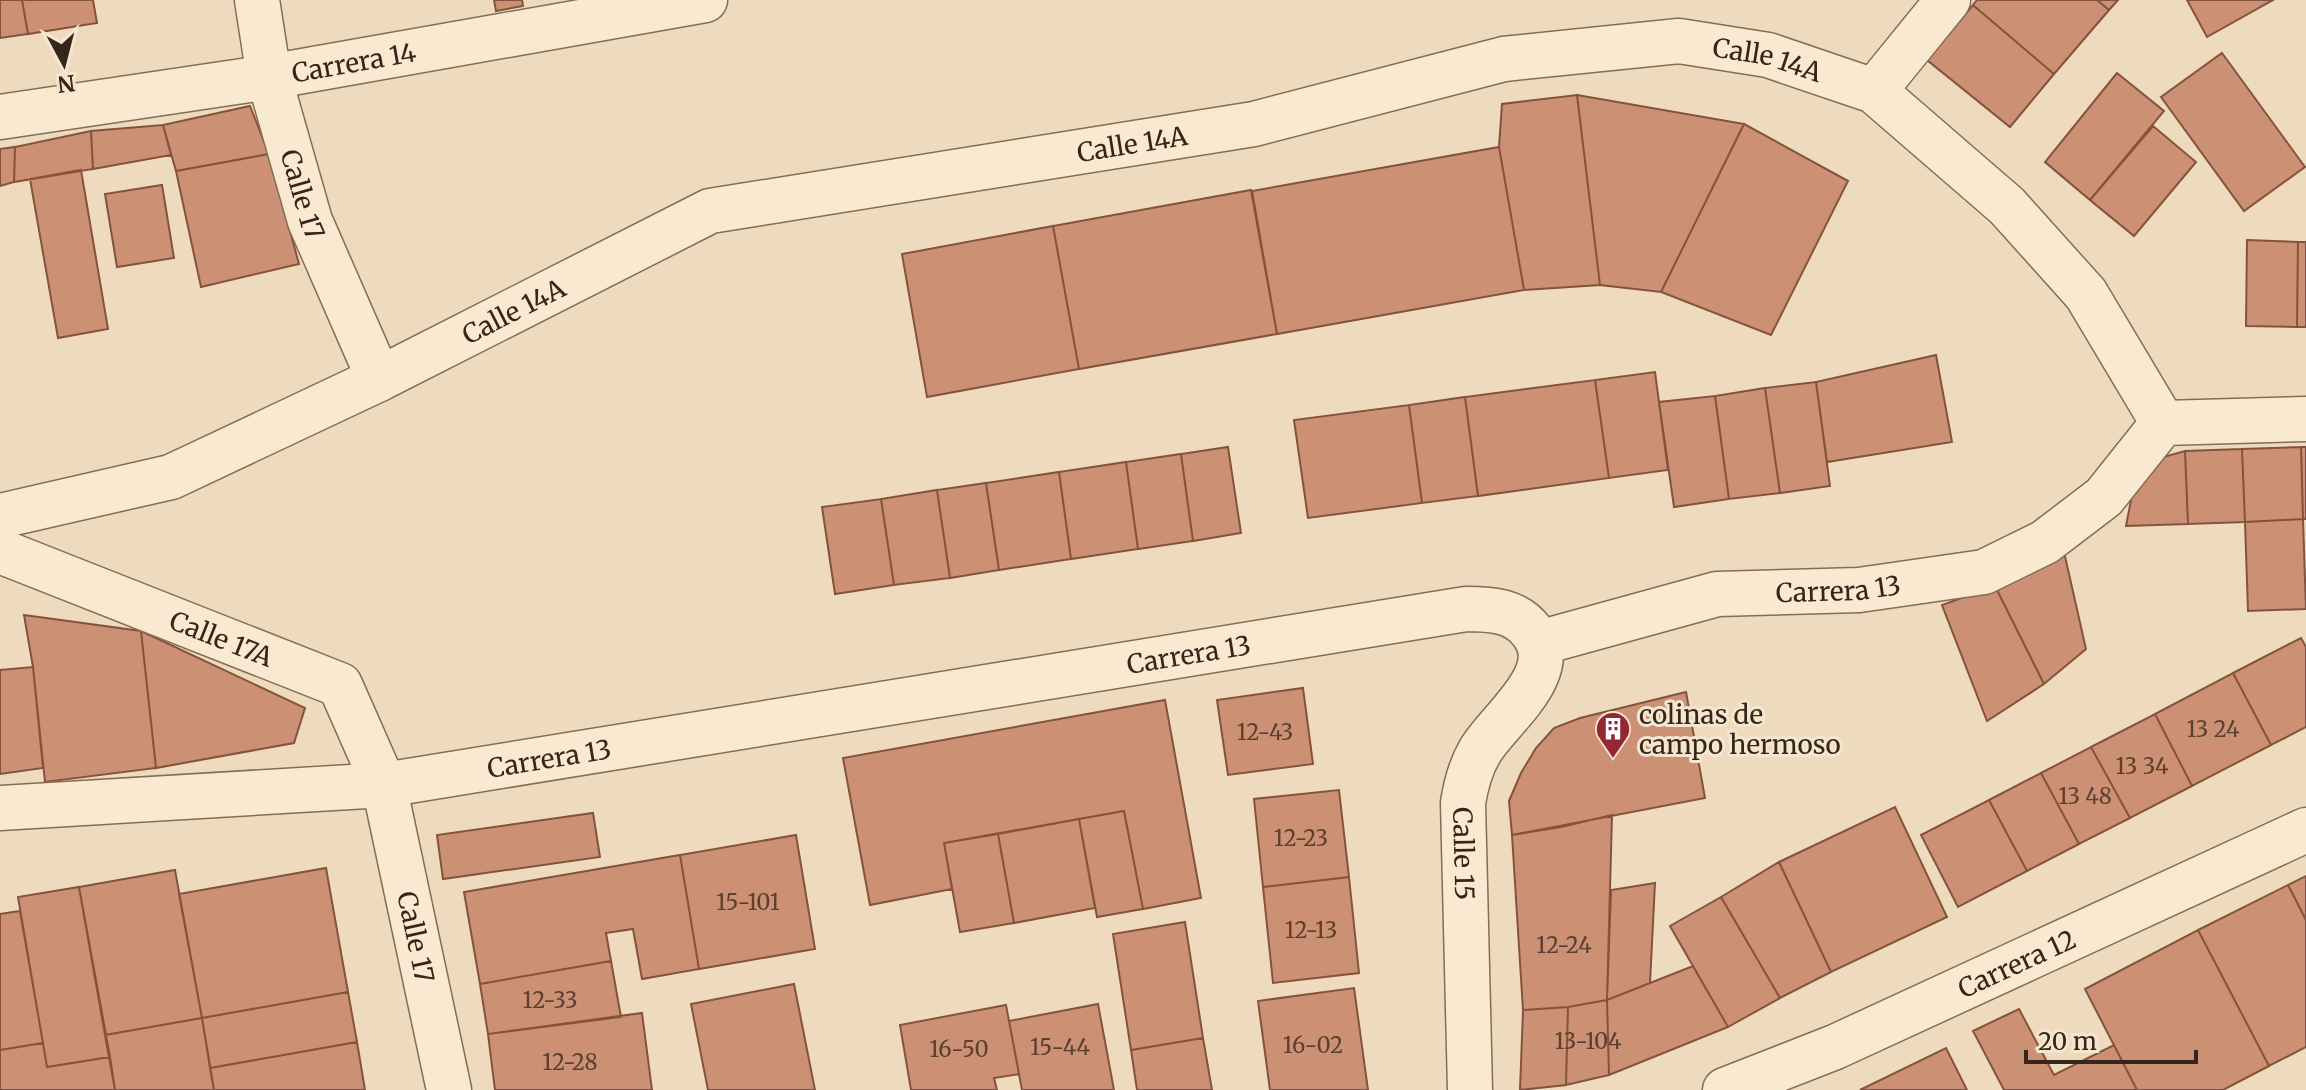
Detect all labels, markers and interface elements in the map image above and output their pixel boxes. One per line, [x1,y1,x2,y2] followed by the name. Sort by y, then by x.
[24,24,104,104] north arrow
[1711,30,1827,89] street label: Calle 14A
[289,35,418,89] street label: Carrera 14
[55,69,77,99] text: N
[1074,118,1190,169] street label: Calle 14A
[274,146,333,245] street label: Calle 17
[456,271,571,351] street label: Calle 14A
[1775,568,1903,609] street label: Carrera 13
[165,603,278,674] street label: Calle 17A
[1124,628,1253,680] street label: Carrera 13
[1639,698,1841,761] place label: colinas de campo hermoso
[1594,710,1632,760] building icon: colinas de campo hermoso
[2186,715,2240,743] house number: 13 24
[1237,718,1293,746] house number: 12-43
[485,732,613,784] street label: Carrera 13
[2116,752,2169,780] house number: 13 34
[2058,782,2112,810] house number: 13 48
[1447,806,1482,901] street label: Calle 15
[1274,824,1328,852] house number: 12-23
[391,888,442,986] street label: Calle 17
[716,888,780,916] house number: 15-101
[1285,916,1337,944] house number: 12-13
[1952,922,2081,1005] street label: Carrera 12
[1536,931,1592,959] house number: 12-24
[522,986,578,1014] house number: 12-33
[2026,1014,2196,1064] scale bar
[2038,1026,2097,1057] text: 20 m
[1554,1027,1622,1055] house number: 13-104
[1283,1031,1343,1059] house number: 16-02
[1030,1033,1090,1061] house number: 15-44
[929,1035,989,1063] house number: 16-50
[542,1048,598,1076] house number: 12-28

